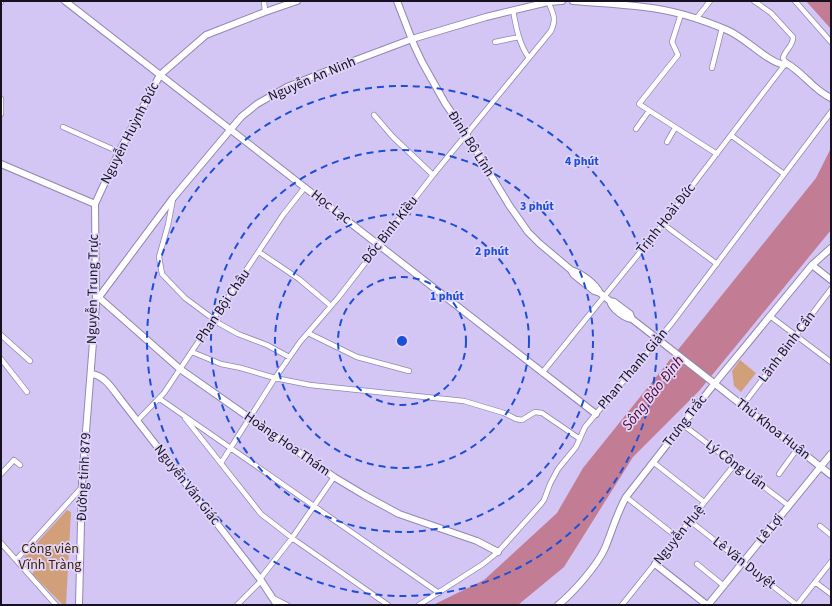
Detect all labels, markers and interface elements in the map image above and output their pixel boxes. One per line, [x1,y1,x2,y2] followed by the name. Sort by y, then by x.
[265,52,359,106] street label: Nguyễn An Ninh
[96,78,165,187] street label: Nguyễn Huỳnh Đức
[443,107,499,181] street label: Đinh Bộ Lĩnh
[565,153,599,170] text: 4 phút
[632,178,701,259] street label: Trịnh Hoài Đức
[307,185,356,229] street label: Học Lạc
[357,192,423,268] street label: Đốc Binh Kiều
[520,198,554,215] text: 3 phút
[82,233,104,344] street label: Nguyễn Trung Trực
[475,243,509,260] text: 2 phút
[191,265,255,347] street label: Phan Bội Châu
[430,288,464,305] text: 1 phút
[754,307,820,387] street label: Lãnh Binh Cẩn
[593,324,673,414] street label: Phan Thanh Giản
[395,334,409,348] centre of rings
[617,351,689,435] water label: Sông Bảo Định
[658,390,712,451] street label: Trưng Trắc
[731,393,815,465] street label: Thủ Khoa Huân
[240,407,334,481] street label: Hoàng Hoa Thám
[72,432,96,522] street label: Đường tỉnh 879
[701,435,771,495] street label: Lý Công Uẩn
[149,440,225,530] street label: Nguyễn Văn Giác
[649,501,709,569] street label: Nguyễn Huệ
[752,509,788,549] street label: Lê Lợi
[708,532,780,594] street label: Lê Văn Duyệt
[19,539,81,575] park label: Công viên Vĩnh Tràng

